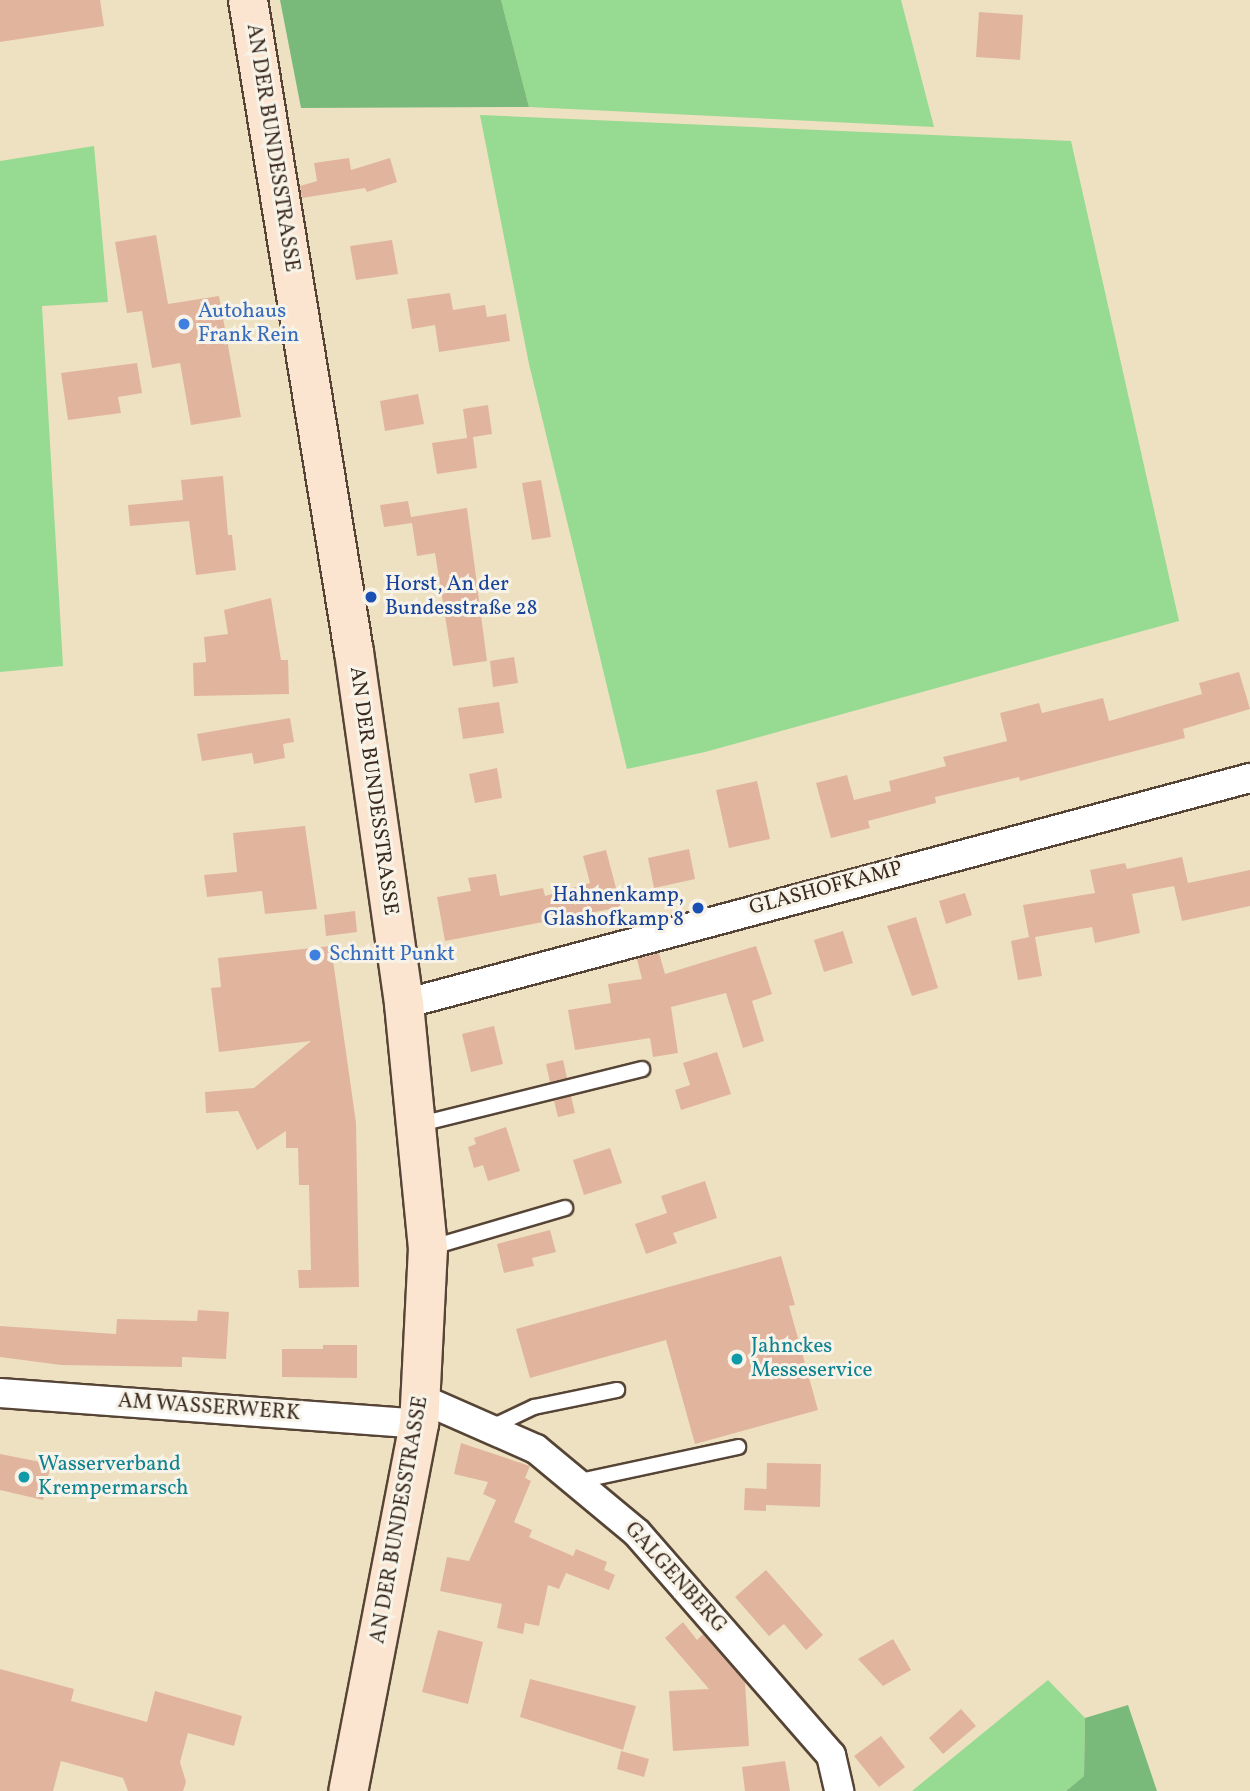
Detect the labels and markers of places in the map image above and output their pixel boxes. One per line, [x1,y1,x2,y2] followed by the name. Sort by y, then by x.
[198,299,299,349] place label: Autohaus Frank Rein
[176,316,192,332] marker: Autohaus Frank Rein
[385,572,538,622] place label: Horst, An der Bundesstraße 28
[363,589,379,605] marker: Horst, An der Bundesstraße 28
[544,883,684,933] place label: Hahnenkamp, Glashofkamp 8
[690,900,706,916] marker: Hahnenkamp, Glashofkamp 8
[329,942,455,968] place label: Schnitt Punkt
[307,947,323,963] marker: Schnitt Punkt
[751,1334,873,1384] place label: Jahnckes Messeservice
[729,1351,745,1367] marker: Jahnckes Messeservice
[38,1452,189,1502] place label: Wasserverband Krempermarsch
[16,1469,32,1485] marker: Wasserverband Krempermarsch

